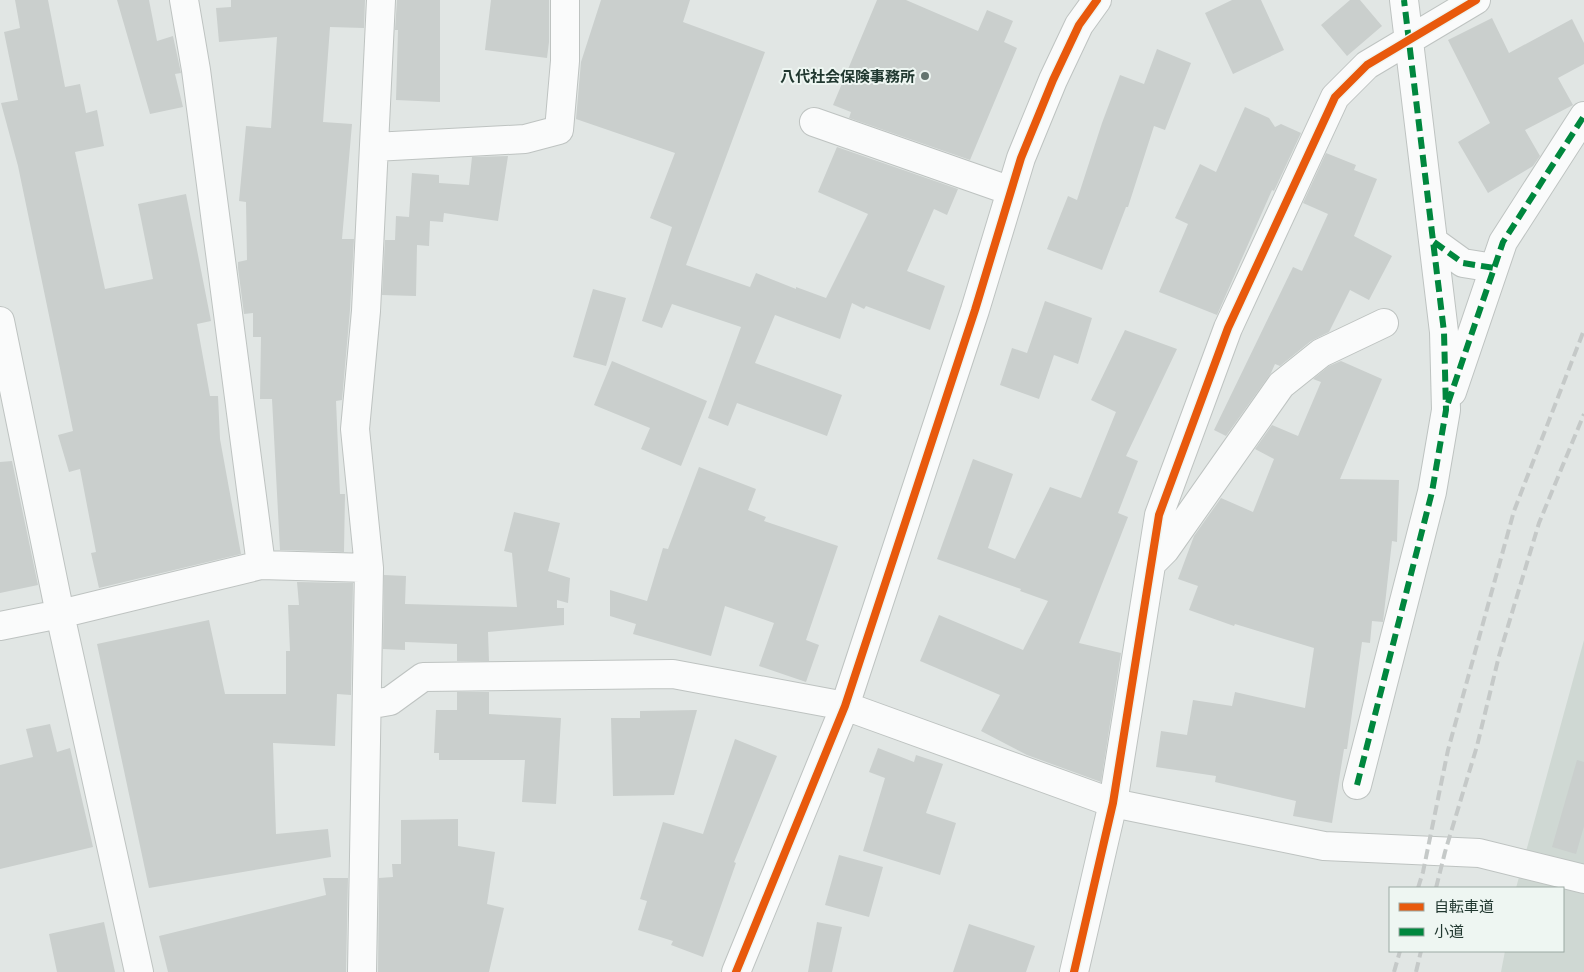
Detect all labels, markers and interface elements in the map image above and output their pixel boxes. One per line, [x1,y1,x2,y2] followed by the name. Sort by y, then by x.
[780,68,915,85] place label: 八代社会保険事務所
[919,70,931,82] marker: 八代社会保険事務所
[1389,887,1564,952] legend
[1434,898,1494,915] text: 自転車道
[1434,923,1464,940] text: 小道

